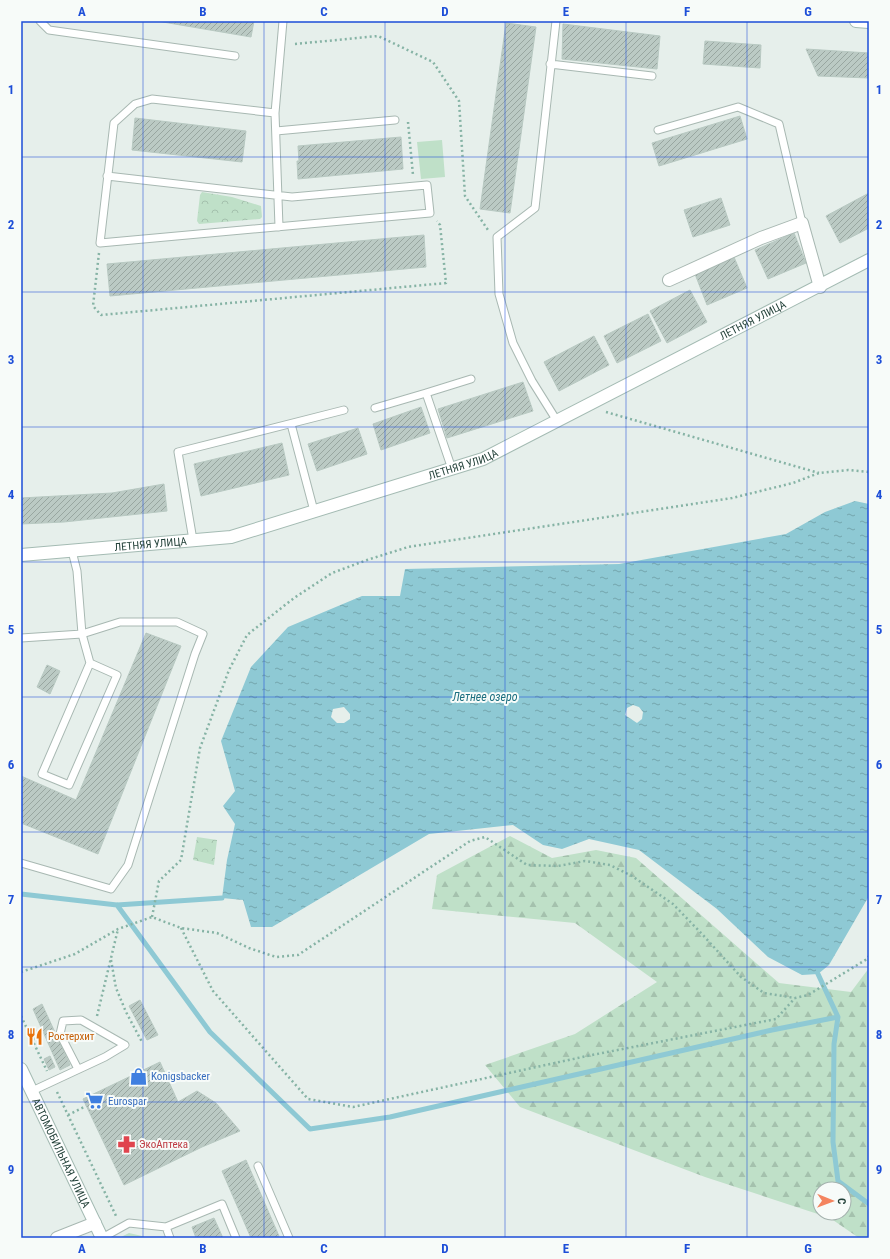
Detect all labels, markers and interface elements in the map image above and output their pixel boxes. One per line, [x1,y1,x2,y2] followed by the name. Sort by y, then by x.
[78,4,86,19] text: A
[199,4,207,19] text: B
[320,4,328,19] text: C
[441,4,449,19] text: D
[563,4,570,19] text: E
[684,4,690,19] text: F
[804,4,812,19] text: G
[8,82,14,97] text: 1
[876,82,882,97] text: 1
[8,217,15,232] text: 2
[876,217,883,232] text: 2
[718,298,789,343] street label: ЛЕТНЯЯ УЛИЦА
[8,352,14,367] text: 3
[876,352,882,367] text: 3
[427,446,501,483] street label: ЛЕТНЯЯ УЛИЦА
[8,487,15,502] text: 4
[876,487,883,502] text: 4
[114,535,188,554] street label: ЛЕТНЯЯ УЛИЦА
[8,622,15,637] text: 5
[876,622,883,637] text: 5
[451,690,518,704] water label: Летнее озеро
[8,757,15,772] text: 6
[876,757,883,772] text: 6
[8,892,15,907] text: 7
[876,892,883,907] text: 7
[25,1026,45,1046] restaurant icon: Ростерхит
[8,1027,14,1042] text: 8
[876,1027,882,1042] text: 8
[48,1030,95,1043] place label: Ростерхит
[128,1066,148,1086] shop icon: Konigsbacker
[151,1070,210,1083] place label: Konigsbacker
[85,1091,105,1111] supermarket icon: Eurospar
[108,1095,147,1108] place label: Eurospar
[29,1096,93,1211] street label: АВТОМОБИЛЬНАЯ УЛИЦА
[116,1134,136,1154] pharmacy icon: ЭкоАптека
[139,1138,188,1151] place label: ЭкоАптека
[8,1162,14,1177] text: 9
[876,1162,882,1177] text: 9
[812,1181,852,1221] north arrow
[835,1198,848,1204] text: С
[78,1241,86,1256] text: A
[199,1241,207,1256] text: B
[320,1241,328,1256] text: C
[441,1241,449,1256] text: D
[563,1241,570,1256] text: E
[684,1241,690,1256] text: F
[804,1241,812,1256] text: G

